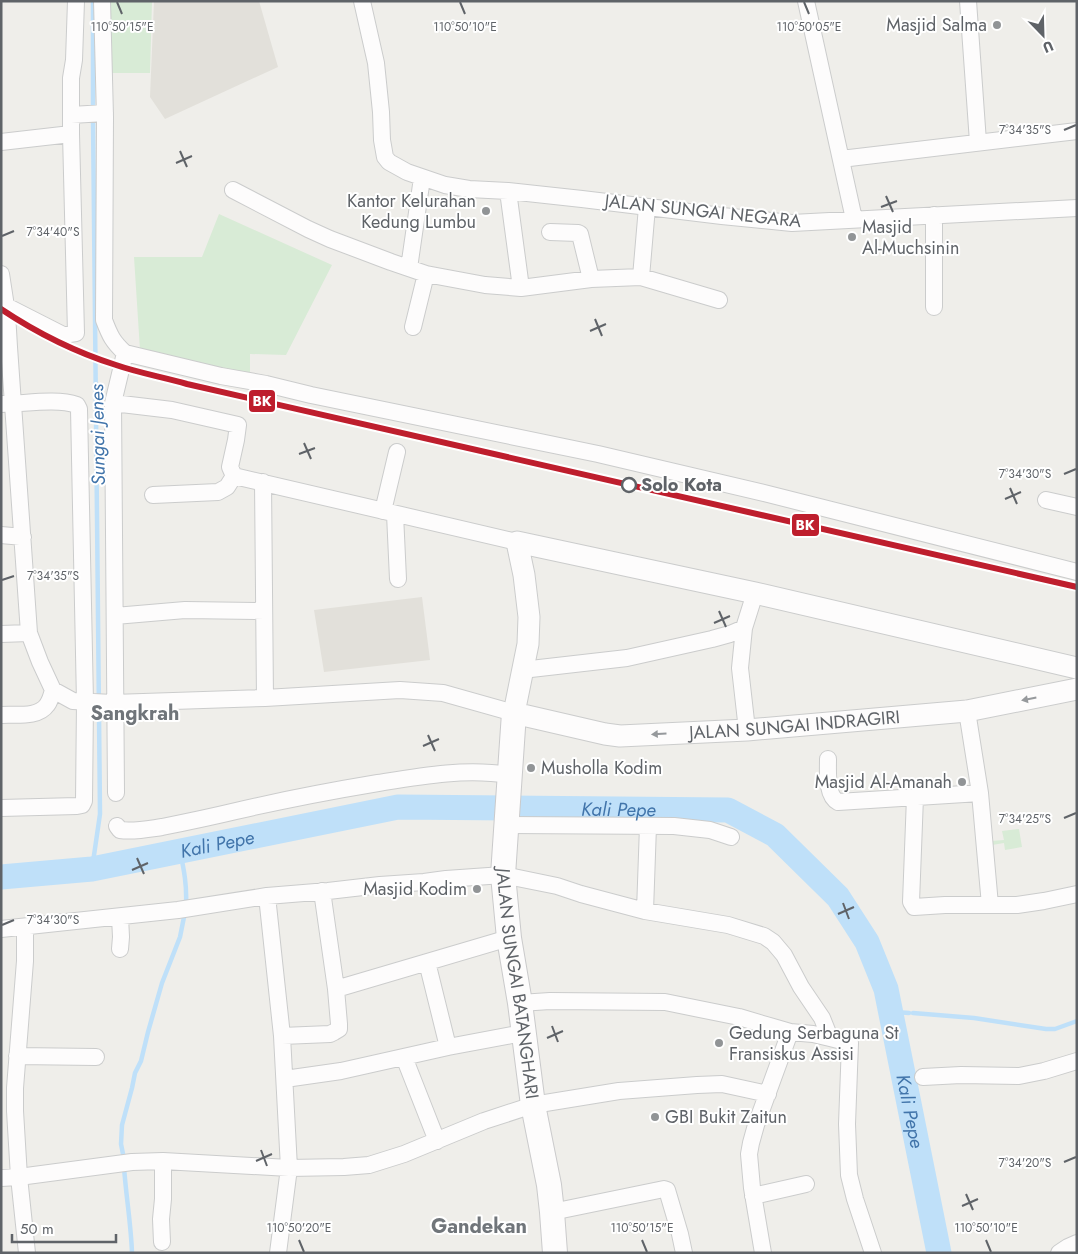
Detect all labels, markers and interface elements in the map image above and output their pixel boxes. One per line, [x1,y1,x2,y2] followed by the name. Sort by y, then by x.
[1018,10,1068,60] north arrow
[886,12,987,38] place label: Masjid Salma
[90,18,154,36] text: 110°50'15"E
[433,18,497,36] text: 110°50'10"E
[777,18,841,36] text: 110°50'05"E
[991,19,1003,31] marker: Masjid Salma
[1040,36,1057,58] text: U
[999,121,1051,139] text: 7°34'35"S
[347,188,476,235] place label: Kantor Kelurahan Kedung Lumbu
[602,188,803,234] street label: JALAN SUNGAI NEGARA
[480,205,492,217] marker: Kantor Kelurahan Kedung Lumbu
[862,214,959,261] place label: Masjid Al-Muchsinin
[27,223,80,241] text: 7°34'40"S
[846,231,858,243] marker: Masjid Al-Muchsinin
[83,383,112,486] water label: Sungai Jenes
[248,389,276,413] line badge: BK
[252,391,272,411] text: BK
[999,465,1052,483] text: 7°34'30"S
[641,472,722,498] place label: Solo Kota
[621,477,637,493] marker: Solo Kota
[791,513,820,537] line badge: BK
[795,515,815,535] text: BK
[27,567,79,585] text: 7°34'35"S
[1021,695,1037,703] one-way arrow
[91,699,179,728] district label: Sangkrah
[687,704,901,746] street label: JALAN SUNGAI INDRAGIRI
[650,730,666,738] one-way arrow
[541,755,662,781] place label: Musholla Kodim
[525,762,537,774] marker: Musholla Kodim
[815,769,952,795] place label: Masjid Al-Amanah
[956,776,968,788] marker: Masjid Al-Amanah
[581,796,656,823] water label: Kali Pepe
[999,810,1052,828] text: 7°34'25"S
[178,823,257,865] water label: Kali Pepe
[490,866,545,1100] street label: JALAN SUNGAI BATANGHARI
[363,876,467,902] place label: Masjid Kodim
[471,883,483,895] marker: Masjid Kodim
[27,911,80,929] text: 7°34'30"S
[729,1020,899,1067] place label: Gedung Serbaguna St Fransiskus Assisi
[713,1037,725,1049] marker: Gedung Serbaguna St Fransiskus Assisi
[889,1072,931,1151] water label: Kali Pepe
[665,1104,787,1130] place label: GBI Bukit Zaitun
[649,1111,661,1123] marker: GBI Bukit Zaitun
[999,1154,1052,1172] text: 7°34'20"S
[12,1212,116,1244] scale bar
[431,1212,527,1241] district label: Gandekan
[20,1218,54,1240] text: 50 m
[267,1219,331,1237] text: 110°50'20"E
[610,1219,674,1237] text: 110°50'15"E
[954,1219,1018,1237] text: 110°50'10"E

